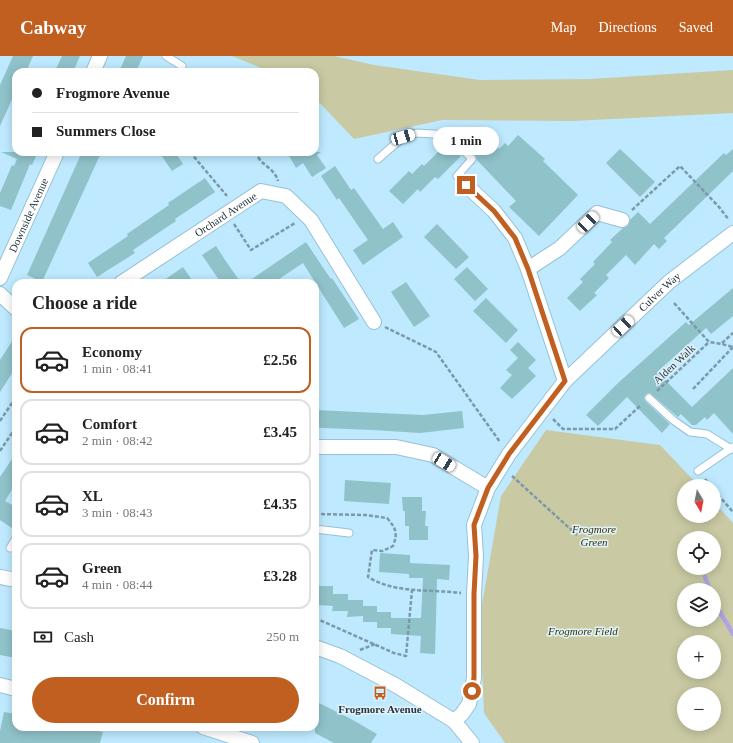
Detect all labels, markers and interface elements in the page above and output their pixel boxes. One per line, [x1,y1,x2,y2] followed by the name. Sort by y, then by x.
[20,17,87,38] text: Cabway
[551,20,576,35] text: Map
[598,20,657,35] text: Directions
[679,20,713,35] text: Saved
[56,85,170,101] text: Frogmore Avenue
[56,123,156,139] text: Summers Close
[433,127,499,155] callout: 1 min
[390,128,416,146] car
[450,133,482,148] text: 1 min
[6,176,50,254] street label: Downside Avenue
[457,176,475,194] route end
[192,190,259,239] street label: Orchard Avenue
[575,209,601,235] car
[636,269,683,314] street label: Culver Way
[32,293,137,313] text: Choose a ride
[610,313,636,339] car
[651,341,698,386] street label: Alden Walk
[34,342,70,378] icon: car
[82,344,142,360] text: Economy
[263,352,297,368] text: £2.56
[82,361,152,376] text: 1 min · 08:41
[34,414,70,450] icon: car
[82,416,137,432] text: Comfort
[263,424,297,440] text: £3.45
[82,433,152,448] text: 2 min · 08:42
[431,451,457,473] car
[677,479,721,523] north arrow
[677,479,721,731] map controls
[34,486,70,522] icon: car
[82,488,103,504] text: XL
[263,496,297,512] text: £4.35
[82,505,152,520] text: 3 min · 08:43
[571,523,616,548] park label: Frogmore Green
[677,531,721,575] button: locate
[34,558,70,594] icon: car
[82,560,122,576] text: Green
[263,568,297,584] text: £3.28
[82,577,152,592] text: 4 min · 08:44
[677,583,721,627] button: layers
[547,625,618,637] park label: Frogmore Field
[32,626,54,648] icon: cash
[64,629,94,645] text: Cash
[266,629,299,644] text: 250 m
[677,635,721,679] button: +
[32,677,299,723] button: Confirm
[463,682,481,700] route start
[372,685,388,701] bus stop icon: Frogmore Avenue
[677,687,721,731] button: −
[338,703,422,715] place label: Frogmore Avenue

